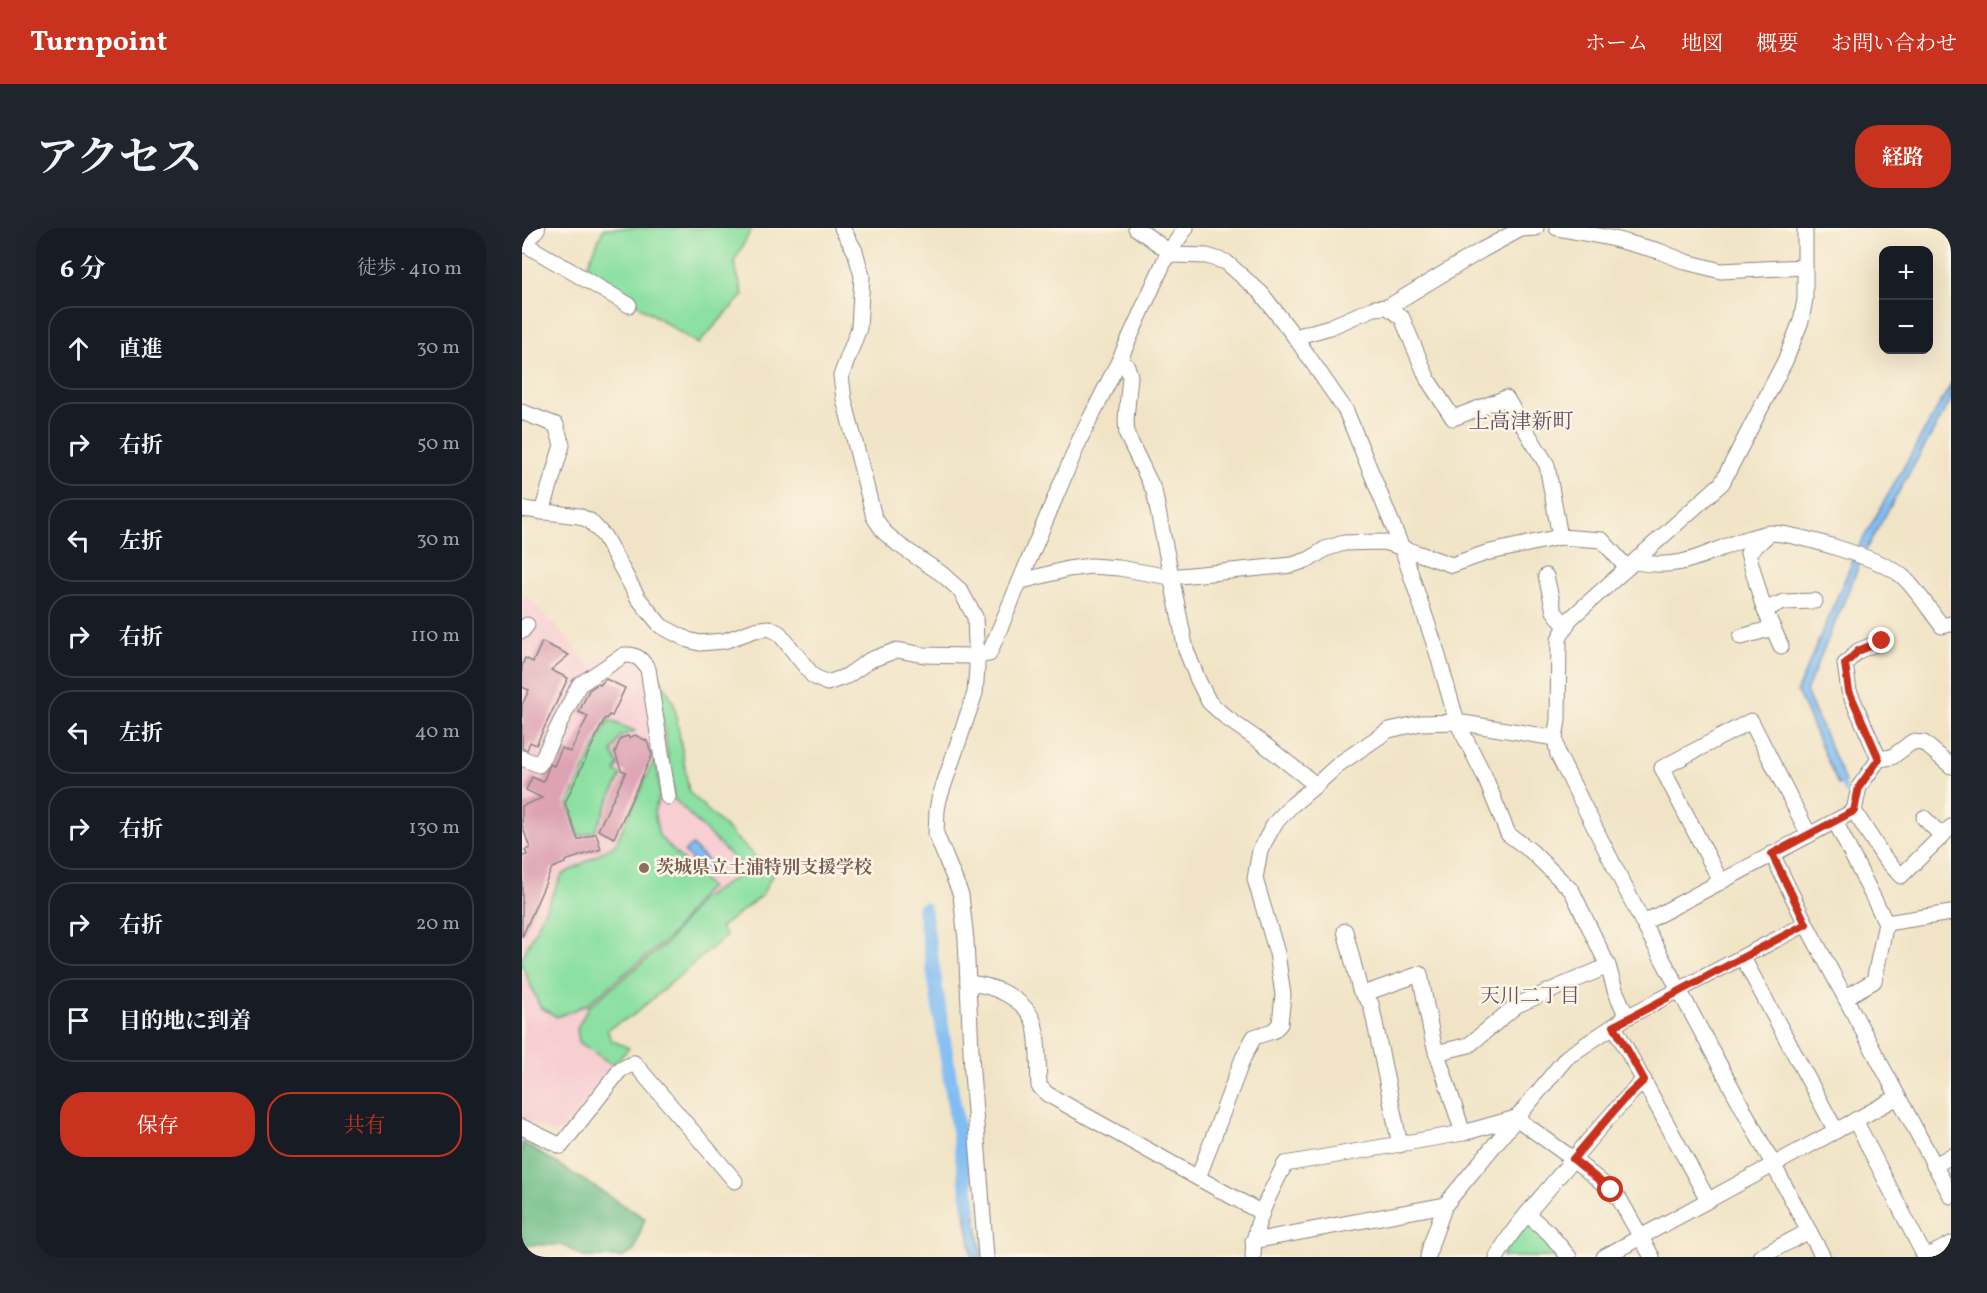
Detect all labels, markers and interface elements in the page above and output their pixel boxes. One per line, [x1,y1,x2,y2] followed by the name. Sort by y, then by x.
[30,23,167,62] text: Turnpoint
[1585,30,1648,59] text: ホーム
[1681,30,1723,59] text: 地図
[1756,30,1798,59] text: 概要
[1831,30,1957,59] text: お問い合わせ
[1855,125,1951,188] button: 経路
[36,131,203,190] text: アクセス
[1879,246,1933,354] map controls
[1879,246,1933,300] button: +
[60,252,105,288] text: 6 分
[357,255,462,283] text: 徒歩 · 410 m
[1879,300,1933,354] button: −
[62,332,95,365] icon: ahead
[416,334,460,362] text: 30 m
[119,335,163,366] text: 直進
[1469,408,1574,437] district label: 上高津新町
[62,428,95,461] icon: right
[417,430,460,458] text: 50 m
[119,431,163,462] text: 右折
[62,524,95,557] icon: left
[416,526,460,554] text: 30 m
[119,527,163,558] text: 左折
[62,620,95,653] icon: right
[411,622,460,650] text: 110 m
[119,623,163,654] text: 右折
[1868,627,1894,653] route end
[62,716,95,749] icon: left
[415,718,460,746] text: 40 m
[119,719,163,750] text: 左折
[62,812,95,845] icon: right
[409,814,460,842] text: 130 m
[119,815,163,846] text: 右折
[656,856,872,881] place label: 茨城県立土浦特別支援学校
[637,861,651,875] marker: 茨城県立土浦特別支援学校
[62,908,95,941] icon: right
[416,910,460,938] text: 20 m
[119,911,163,942] text: 右折
[1480,983,1580,1011] district label: 天川二丁目
[62,1004,95,1037] icon: arrive
[119,1007,251,1038] text: 目的地に到着
[60,1092,255,1157] button: 保存
[267,1092,462,1157] button: 共有
[1597,1176,1623,1202] route start

